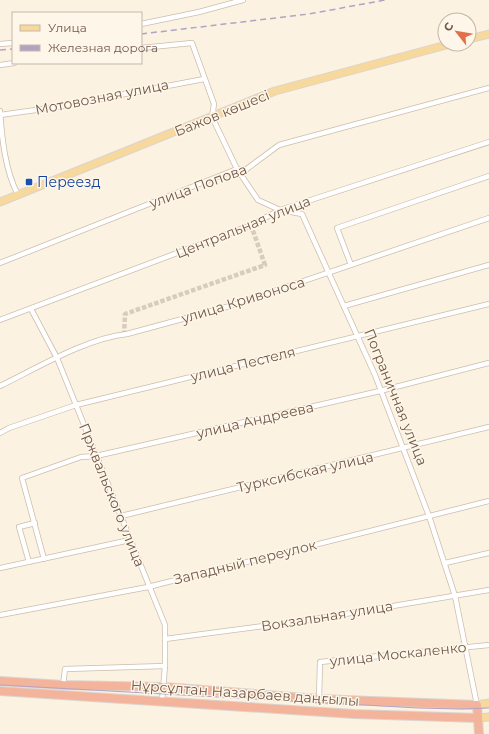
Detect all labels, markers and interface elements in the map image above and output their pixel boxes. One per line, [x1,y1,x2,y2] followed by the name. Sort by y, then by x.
[12,12,142,64] legend
[437,12,477,52] north arrow
[48,20,87,35] text: Улица
[440,20,456,34] text: С
[48,40,158,55] text: Железная дорога
[34,75,170,119] street label: Мотовозная улица
[172,86,272,140] street label: Бажов көшесі
[146,160,249,212] street label: улица Попова
[37,173,101,191] place label: Переезд
[24,177,34,187] marker: Переезд
[173,192,313,262] street label: Центральная улица
[178,273,307,328] street label: улица Кривоноса
[360,326,432,468] street label: Пограничная улица
[188,342,297,386] street label: улица Пестеля
[194,398,315,442] street label: улица Андреева
[75,421,149,569] street label: Пржвальского улица
[235,448,375,496] street label: Турксибская улица
[172,535,318,589] street label: Западный переулок
[260,597,394,635] street label: Вокзальная улица
[328,638,467,670] street label: улица Москаленко
[130,676,360,710] street label: Нұрсұлтан Назарбаев даңғылы

